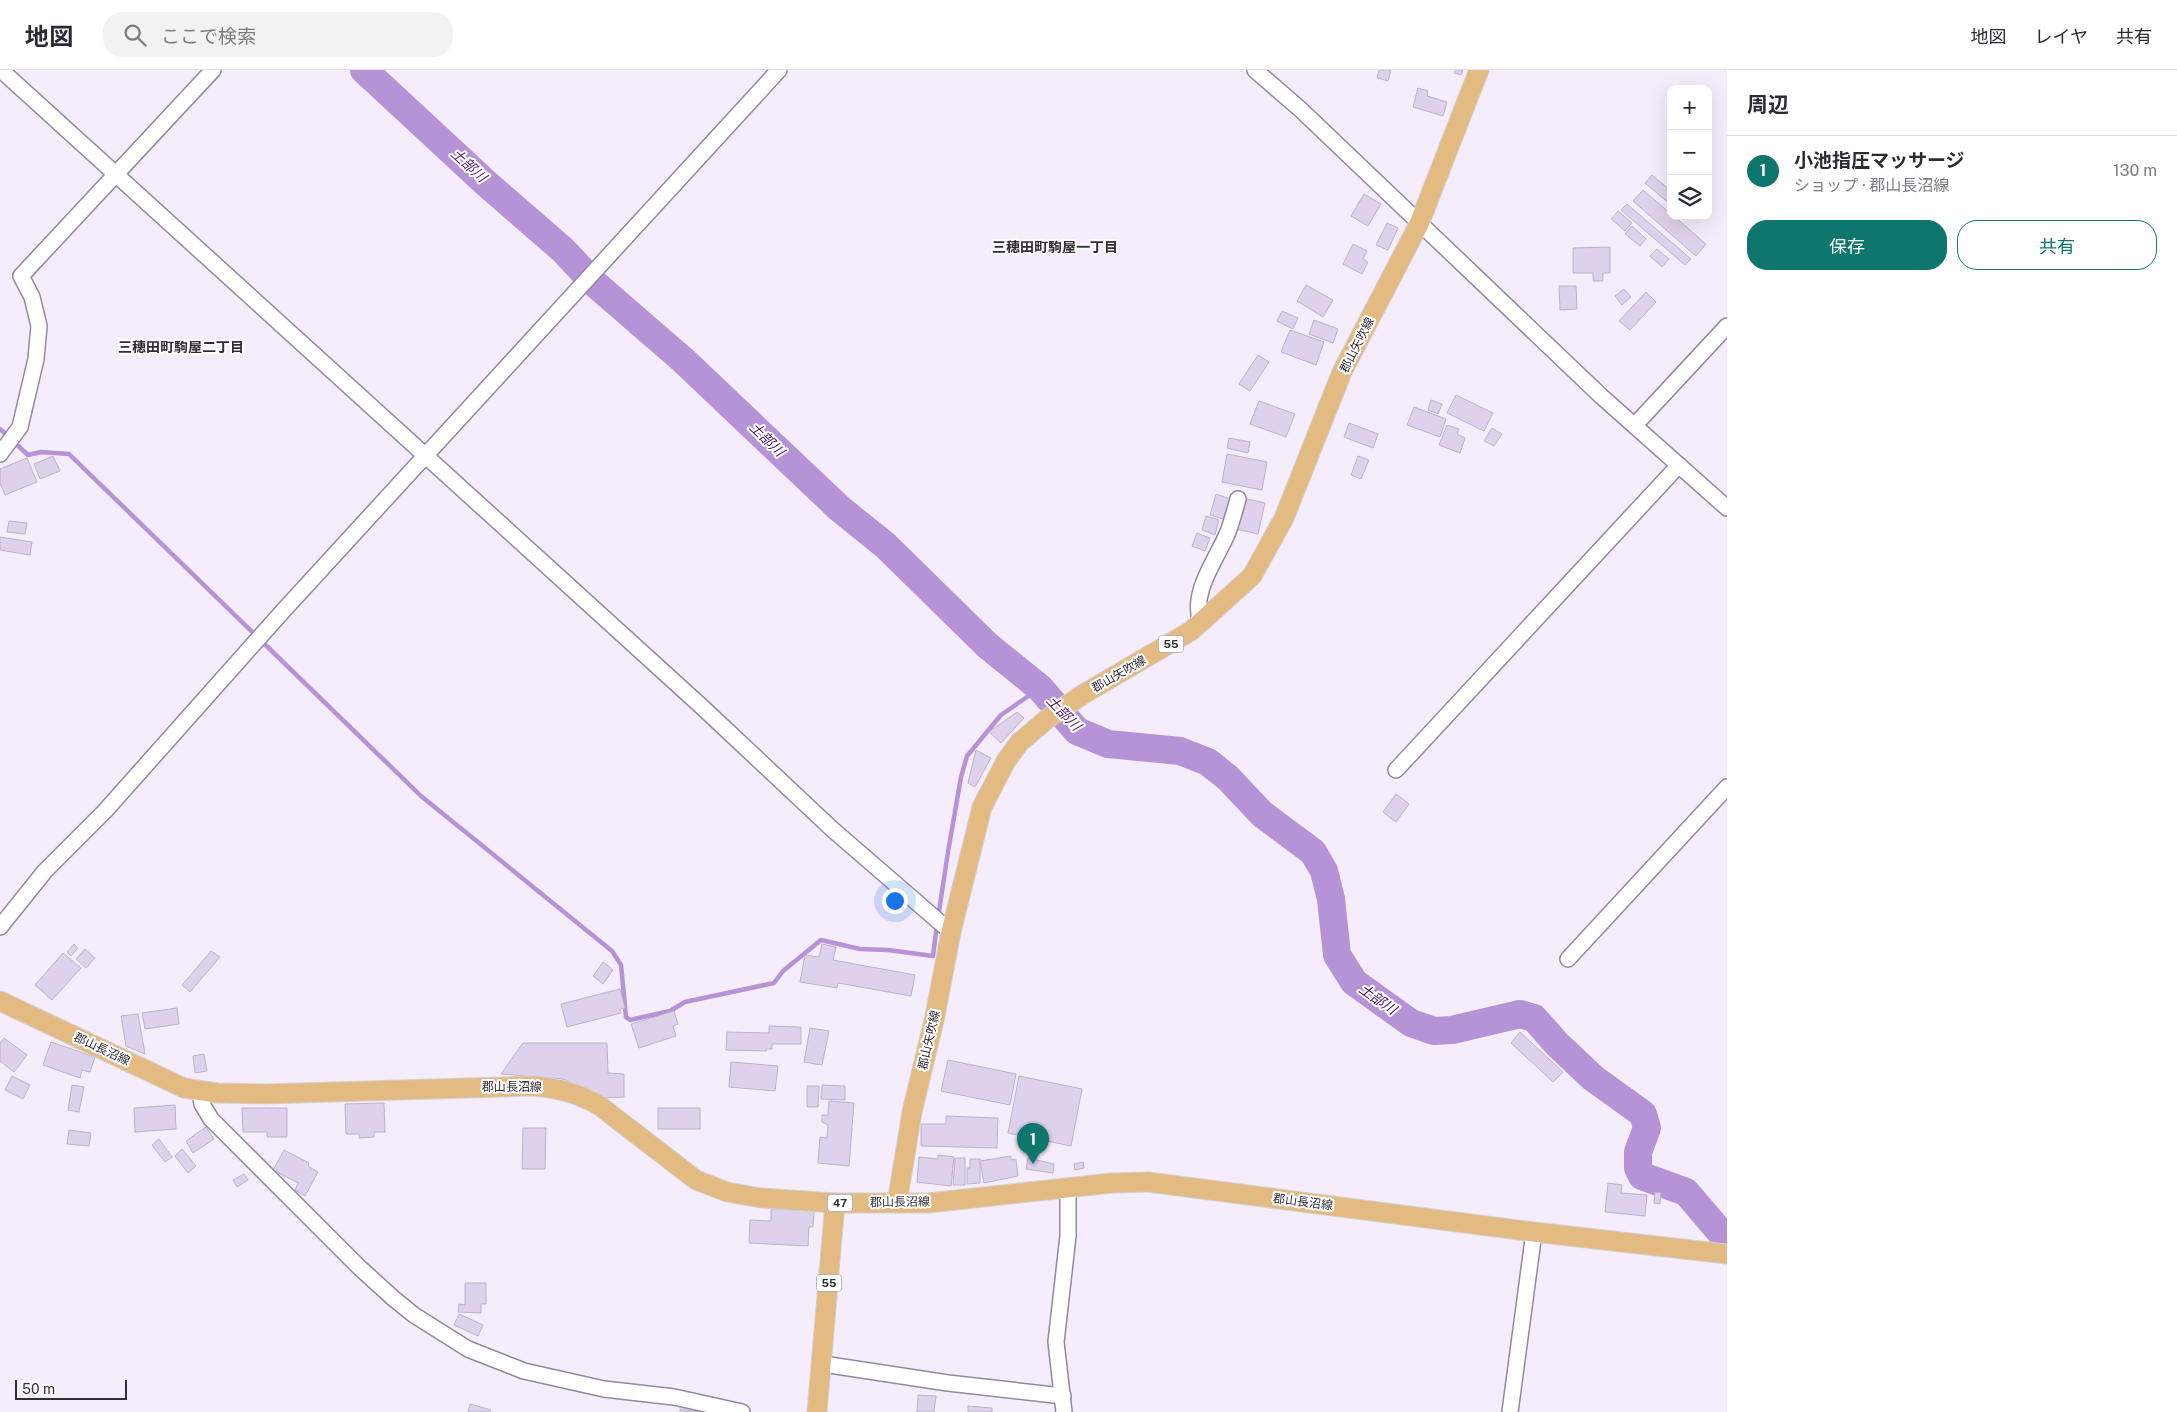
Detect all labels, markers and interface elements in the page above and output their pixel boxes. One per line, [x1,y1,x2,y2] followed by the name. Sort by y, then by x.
[103,12,453,57] search box
[121,21,149,49] icon: search
[25,22,73,50] text: 地図
[161,25,256,47] text: ここで検索
[1971,26,2007,47] text: 地図
[2035,26,2088,47] text: レイヤ
[2116,26,2152,47] text: 共有
[1667,85,1712,220] map controls
[1667,85,1712,130] button: +
[1747,92,1789,117] text: 周辺
[1667,130,1712,175] button: −
[448,145,491,186] water label: 土部川
[1794,149,1965,171] text: 小池指圧マッサージ
[1760,161,1766,180] text: 1
[2113,161,2157,180] text: 130 m
[1667,175,1712,220] button: layers
[1794,176,1949,195] text: ショップ · 郡山長沼線
[1747,220,1947,270] button: 保存
[1957,220,2157,270] button: 共有
[992,239,1118,255] district label: 三穂田町駒屋一丁目
[1337,315,1377,375] street label: 郡山矢吹線
[118,339,244,355] district label: 三穂田町駒屋二丁目
[746,419,789,461] water label: 土部川
[1158,636,1184,652] road number: 55
[1090,653,1148,695] street label: 郡山矢吹線
[1044,692,1086,735] water label: 土部川
[882,888,908,914] your location
[1356,980,1401,1019] water label: 土部川
[915,1009,943,1071] street label: 郡山矢吹線
[72,1030,132,1068] street label: 郡山長沼線
[482,1080,542,1094] street label: 郡山長沼線
[1017,1123,1049,1164] pin: 1
[1272,1191,1334,1213] street label: 郡山長沼線
[828,1194,852,1212] road number: 47
[870,1194,930,1210] street label: 郡山長沼線
[816,1274,842,1292] road number: 55
[15,1377,128,1400] scale bar
[22,1381,55,1397] text: 50 m

